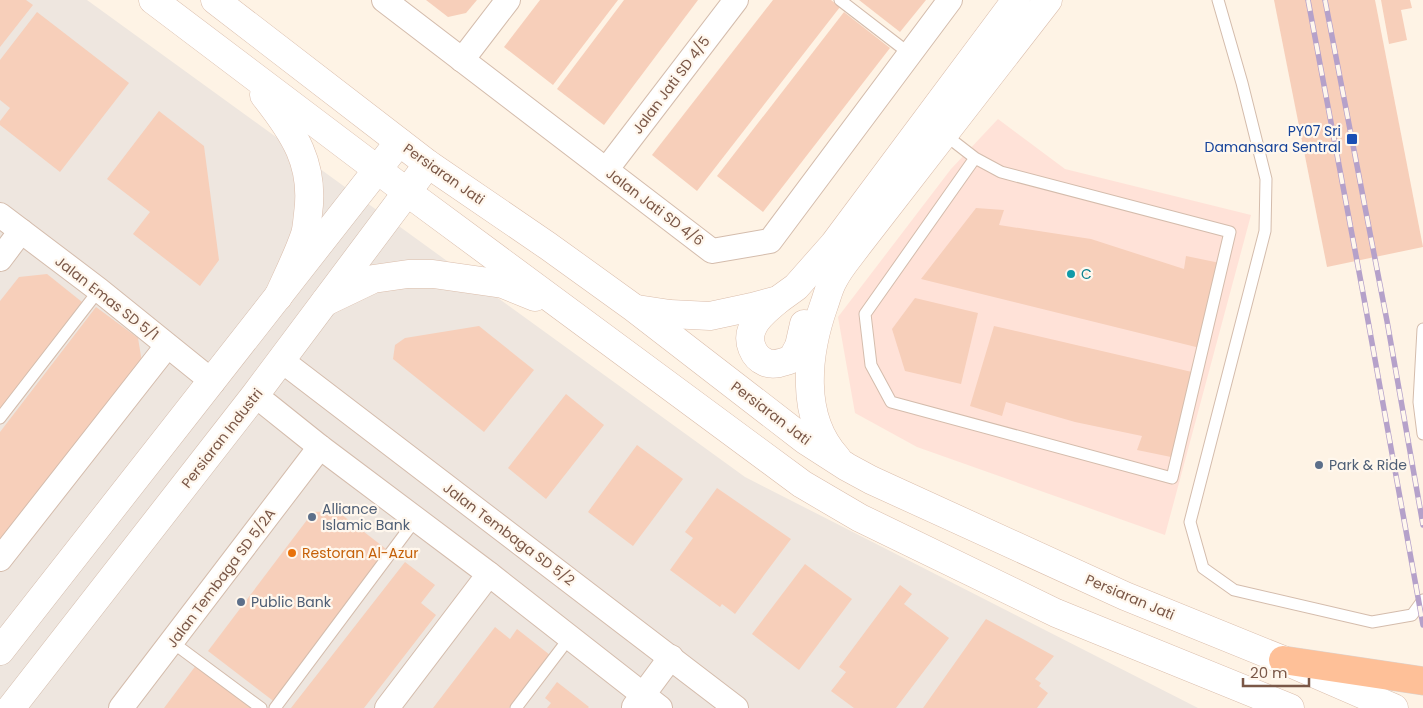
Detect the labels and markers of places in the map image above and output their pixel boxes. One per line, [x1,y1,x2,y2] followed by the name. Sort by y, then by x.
[1205,121,1341,157] place label: PY07 Sri Damansara Sentral
[1345,132,1359,146] marker: PY07 Sri Damansara Sentral
[1081,264,1092,284] place label: C
[1065,268,1077,280] marker: C
[1329,455,1407,475] place label: Park & Ride
[1313,459,1325,471] marker: Park & Ride
[322,499,411,535] place label: Alliance Islamic Bank
[306,511,318,523] marker: Alliance Islamic Bank
[302,543,419,563] place label: Restoran Al-Azur
[286,547,298,559] marker: Restoran Al-Azur
[251,592,332,612] place label: Public Bank
[235,596,247,608] marker: Public Bank

